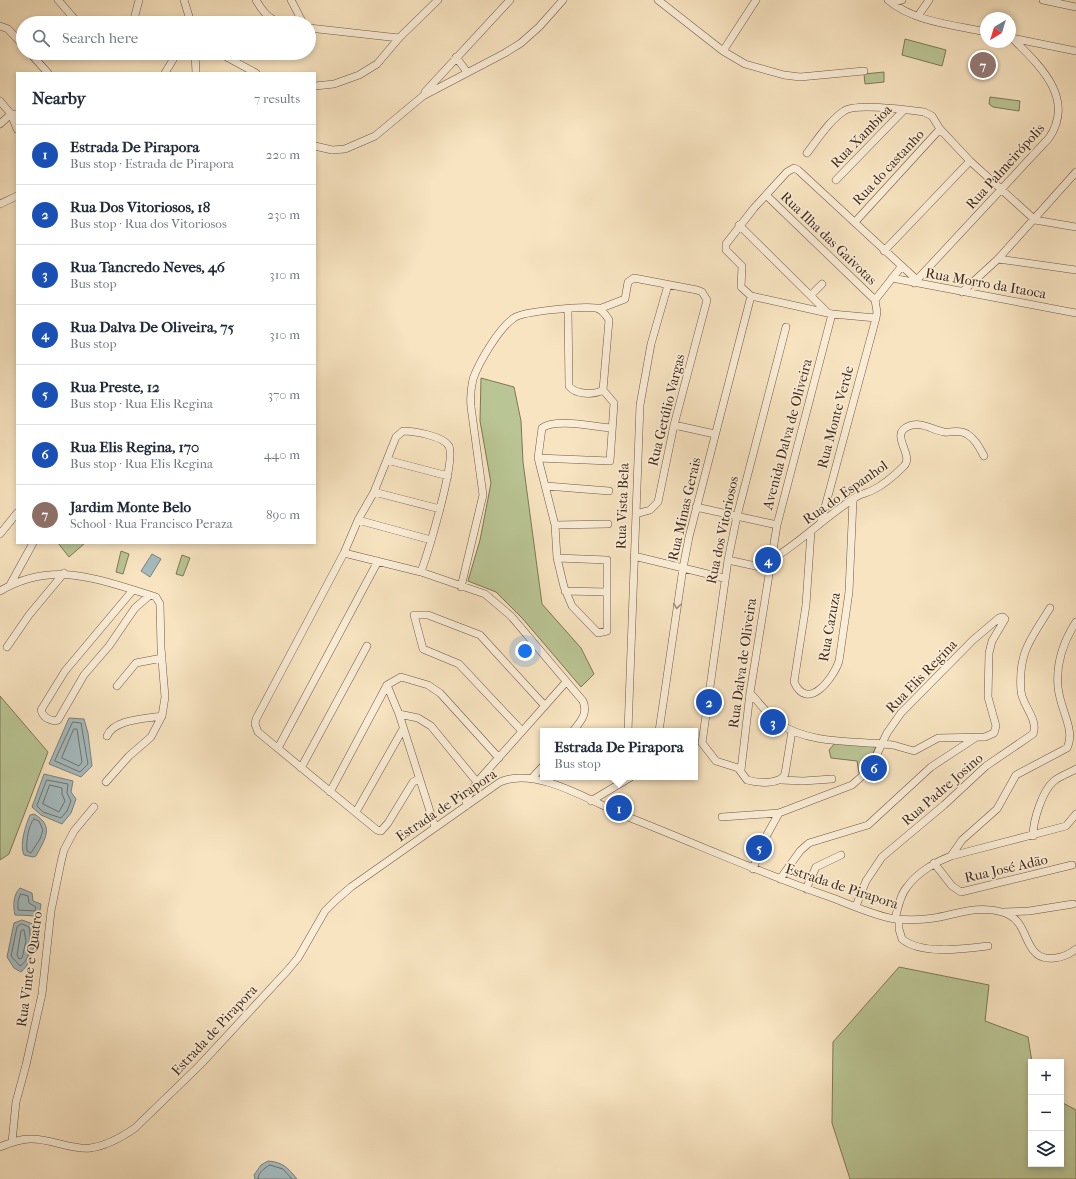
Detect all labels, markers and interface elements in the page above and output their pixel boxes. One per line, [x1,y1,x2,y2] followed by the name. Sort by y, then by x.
[980,12,1016,48] north arrow
[16,16,316,60] search box
[30,27,52,49] icon: search
[62,29,138,47] text: Search here
[970,50,996,80] pin: 7
[32,88,86,108] text: Nearby
[254,91,300,106] text: 7 results
[827,101,896,171] street label: Rua Xambioa
[962,120,1048,213] street label: Rua Palmeirópolis
[849,126,928,209] street label: Rua do castanho
[70,138,200,156] text: Estrada De Pirapora
[43,147,47,162] text: 1
[266,147,300,162] text: 220 m
[70,156,234,171] text: Bus stop · Estrada de Pirapora
[777,188,880,289] street label: Rua Ilha das Gaivotas
[70,198,210,216] text: Rua Dos Vitoriosos, 18
[42,207,48,222] text: 2
[267,207,300,222] text: 230 m
[70,216,227,231] text: Bus stop · Rua dos Vitoriosos
[70,258,225,276] text: Rua Tancredo Neves, 46
[924,264,1048,303] street label: Rua Morro da Itaoca
[42,267,48,282] text: 3
[269,267,300,282] text: 310 m
[70,276,116,291] text: Bus stop
[70,318,234,336] text: Rua Dalva De Oliveira, 75
[41,327,49,342] text: 4
[269,327,300,342] text: 310 m
[70,336,116,351] text: Bus stop
[644,352,689,468] street label: Rua Getúlio Vargas
[759,356,816,512] street label: Avenida Dalva de Oliveira
[814,364,857,470] street label: Rua Monte Verde
[70,378,160,396] text: Rua Preste, 12
[42,387,48,402] text: 5
[268,387,300,402] text: 370 m
[70,396,213,411] text: Bus stop · Rua Elis Regina
[70,438,199,456] text: Rua Elis Regina, 170
[41,447,49,462] text: 6
[264,447,300,462] text: 440 m
[70,456,213,471] text: Bus stop · Rua Elis Regina
[664,456,705,562] street label: Rua Minas Gerais
[800,457,891,528] street label: Rua do Espanhol
[612,462,633,550] street label: Rua Vista Bela
[703,475,742,586] street label: Rua dos Vitoriosos
[70,498,191,516] text: Jardim Monte Belo
[42,507,48,522] text: 7
[266,507,300,522] text: 890 m
[70,516,233,531] text: School · Rua Francisco Peraza
[755,545,781,575] pin: 4
[815,591,844,663] street label: Rua Cazuza
[725,596,760,729] street label: Rua Dalva de Oliveira
[673,603,682,610] one-way arrow
[882,636,961,717] street label: Rua Elis Regina
[515,641,535,661] your location
[696,687,722,717] pin: 2
[760,707,786,737] pin: 3
[540,728,698,780] popup
[554,738,684,756] text: Estrada De Pirapora
[898,749,986,829] street label: Rua Padre Josino
[861,753,887,783] pin: 6
[554,756,601,771] text: Bus stop
[393,765,500,845] street label: Estrada de Pirapora
[606,793,632,823] pin: 1
[746,833,772,863] pin: 5
[963,851,1049,886] street label: Rua José Adão
[783,860,901,913] street label: Estrada de Pirapora
[13,910,46,1028] street label: Rua Vinte e Quatro
[168,981,261,1079] street label: Estrada de Pirapora
[1028,1059,1064,1167] map controls
[1028,1059,1064,1095] button: +
[1028,1095,1064,1131] button: −
[1028,1131,1064,1167] button: layers

